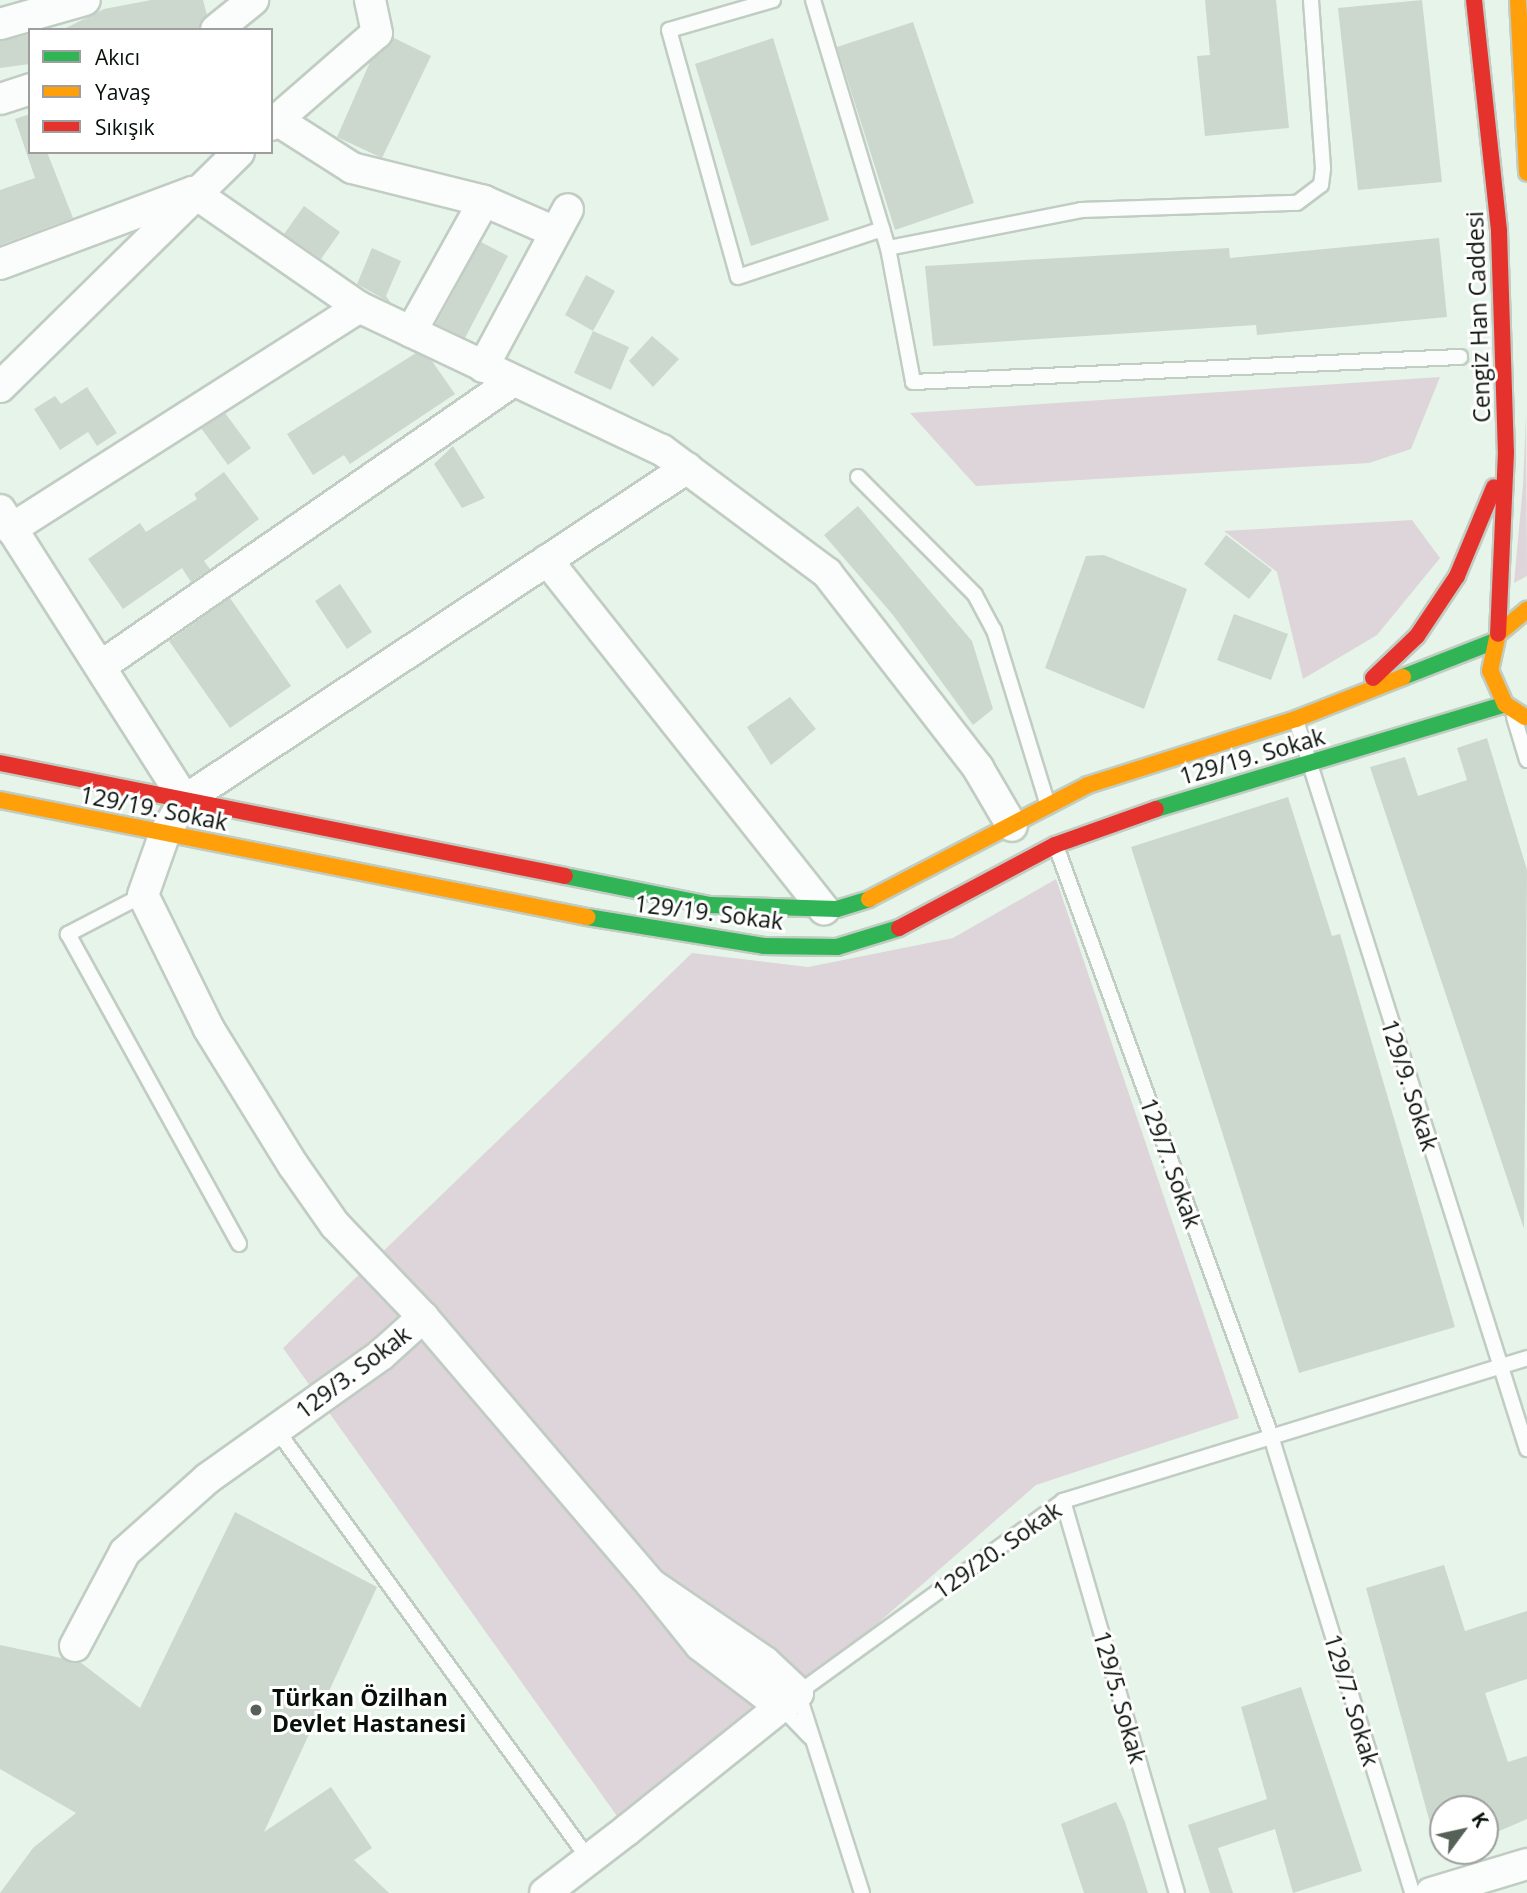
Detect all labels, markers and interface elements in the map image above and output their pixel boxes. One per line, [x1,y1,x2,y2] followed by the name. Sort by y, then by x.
[28,28,273,154] legend
[95,43,140,71] text: Akıcı
[95,78,151,106] text: Yavaş
[95,113,155,141] text: Sıkışık
[1461,211,1495,423] street label: Cengiz Han Caddesi
[1176,722,1328,790] street label: 129/19. Sokak
[78,780,230,836] street label: 129/19. Sokak
[633,889,785,935] street label: 129/19. Sokak
[1376,1016,1444,1154] street label: 129/9. Sokak
[1135,1094,1207,1232] street label: 129/7. Sokak
[290,1320,416,1424] street label: 129/3. Sokak
[928,1496,1066,1604] street label: 129/20. Sokak
[1088,1628,1152,1766] street label: 129/5. Sokak
[1319,1631,1385,1769] street label: 129/7. Sokak
[272,1683,466,1737] place label: Türkan Özilhan Devlet Hastanesi
[246,1700,266,1720] marker: Türkan Özilhan Devlet Hastanesi
[1429,1795,1499,1865] north arrow
[1466,1807,1494,1832] text: K

